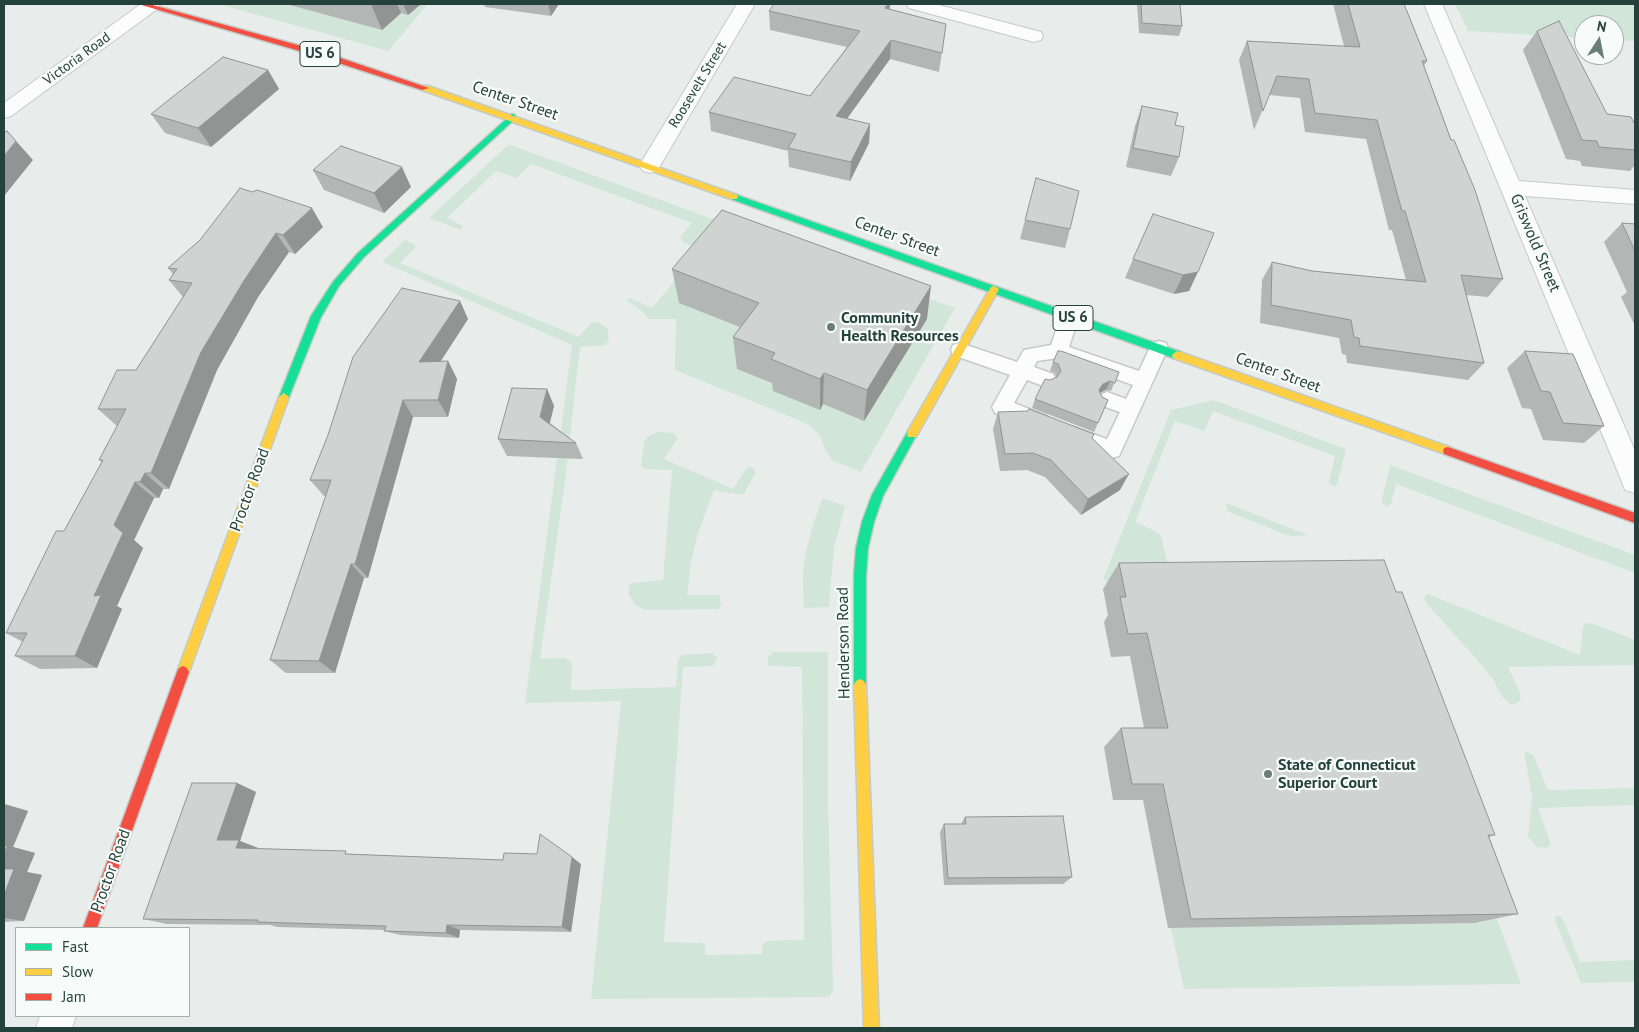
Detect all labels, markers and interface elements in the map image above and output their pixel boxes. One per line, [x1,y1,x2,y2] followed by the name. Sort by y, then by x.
[1574,15,1624,65] north arrow
[1595,17,1608,36] text: N
[40,29,114,89] street label: Victoria Road
[666,39,730,131] street label: Roosevelt Street
[300,42,340,66] road number: US 6
[470,77,560,125] street label: Center Street
[1506,191,1564,295] street label: Griswold Street
[852,213,942,261] street label: Center Street
[1053,306,1093,330] road number: US 6
[841,308,959,346] place label: Community Health Resources
[825,321,837,333] marker: Community Health Resources
[1233,349,1323,397] street label: Center Street
[226,446,274,534] street label: Proctor Road
[833,587,855,699] street label: Henderson Road
[1278,755,1416,793] place label: State of Connecticut Superior Court
[1262,768,1274,780] marker: State of Connecticut Superior Court
[87,827,135,915] street label: Proctor Road
[15,927,190,1017] legend
[62,937,89,956] text: Fast
[62,962,93,981] text: Slow
[62,987,86,1006] text: Jam

